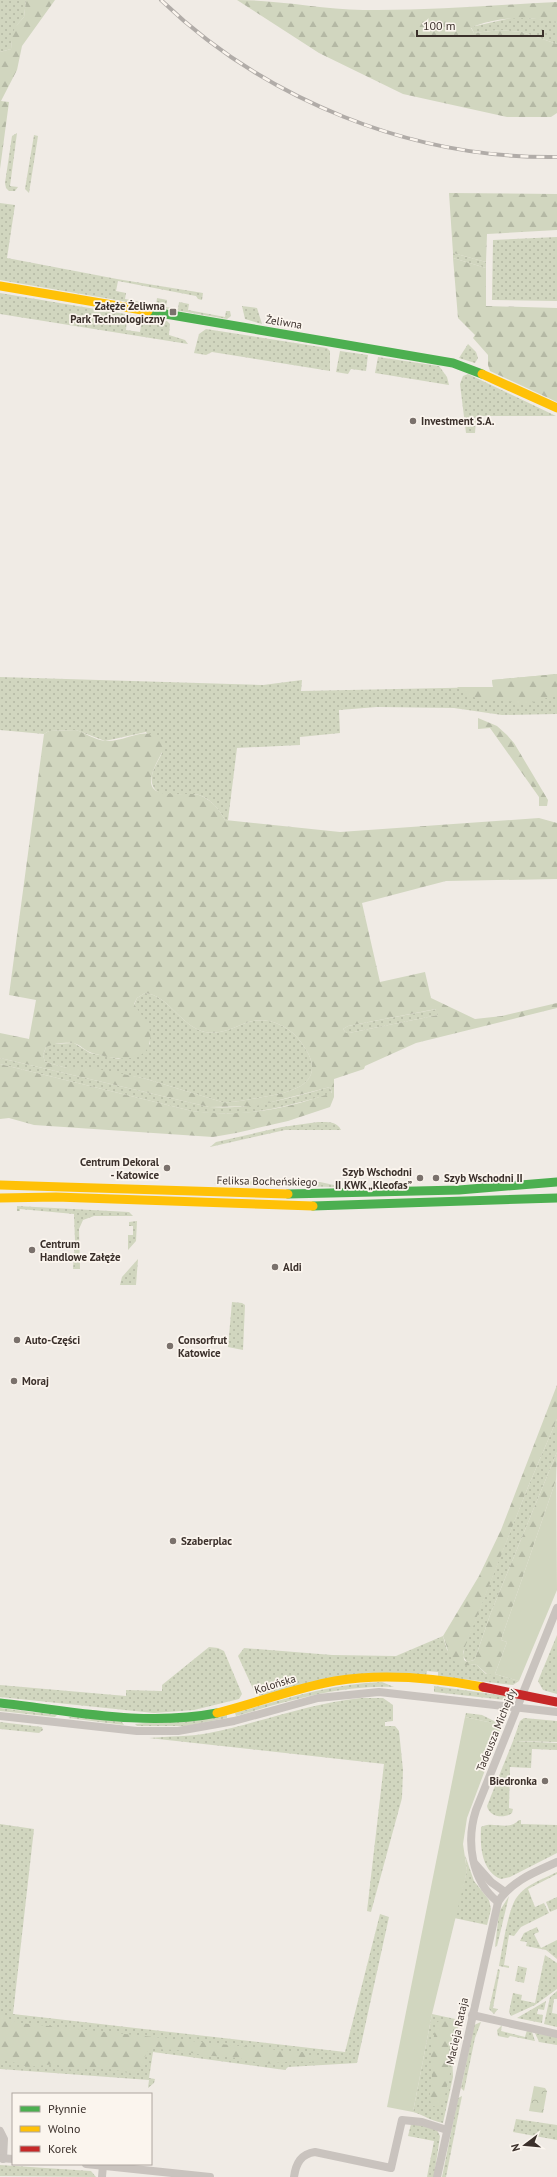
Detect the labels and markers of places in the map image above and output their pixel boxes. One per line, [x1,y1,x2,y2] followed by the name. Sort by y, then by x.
[70,299,166,326] place label: Załęże Żeliwna Park Technologiczny
[168,307,178,317] marker: Załęże Żeliwna Park Technologiczny
[421,414,495,428] place label: Investment S.A.
[408,416,418,426] marker: Investment S.A.
[80,1155,160,1182] place label: Centrum Dekoral - Katowice
[162,1163,172,1173] marker: Centrum Dekoral - Katowice
[335,1165,412,1192] place label: Szyb Wschodni II KWK „Kleofas”
[444,1171,523,1185] place label: Szyb Wschodni II
[415,1173,425,1183] marker: Szyb Wschodni II KWK „Kleofas”
[431,1173,441,1183] marker: Szyb Wschodni II
[40,1237,121,1264] place label: Centrum Handlowe Załęże
[27,1245,37,1255] marker: Centrum Handlowe Załęże
[283,1260,302,1274] place label: Aldi
[270,1262,280,1272] marker: Aldi
[25,1333,80,1347] place label: Auto-Części
[178,1333,227,1360] place label: Consorfrut Katowice
[12,1335,22,1345] marker: Auto-Części
[165,1341,175,1351] marker: Consorfrut Katowice
[22,1374,49,1388] place label: Moraj
[9,1376,19,1386] marker: Moraj
[181,1534,232,1548] place label: Szaberplac
[168,1536,178,1546] marker: Szaberplac
[489,1774,537,1788] place label: Biedronka
[540,1776,550,1786] marker: Biedronka

